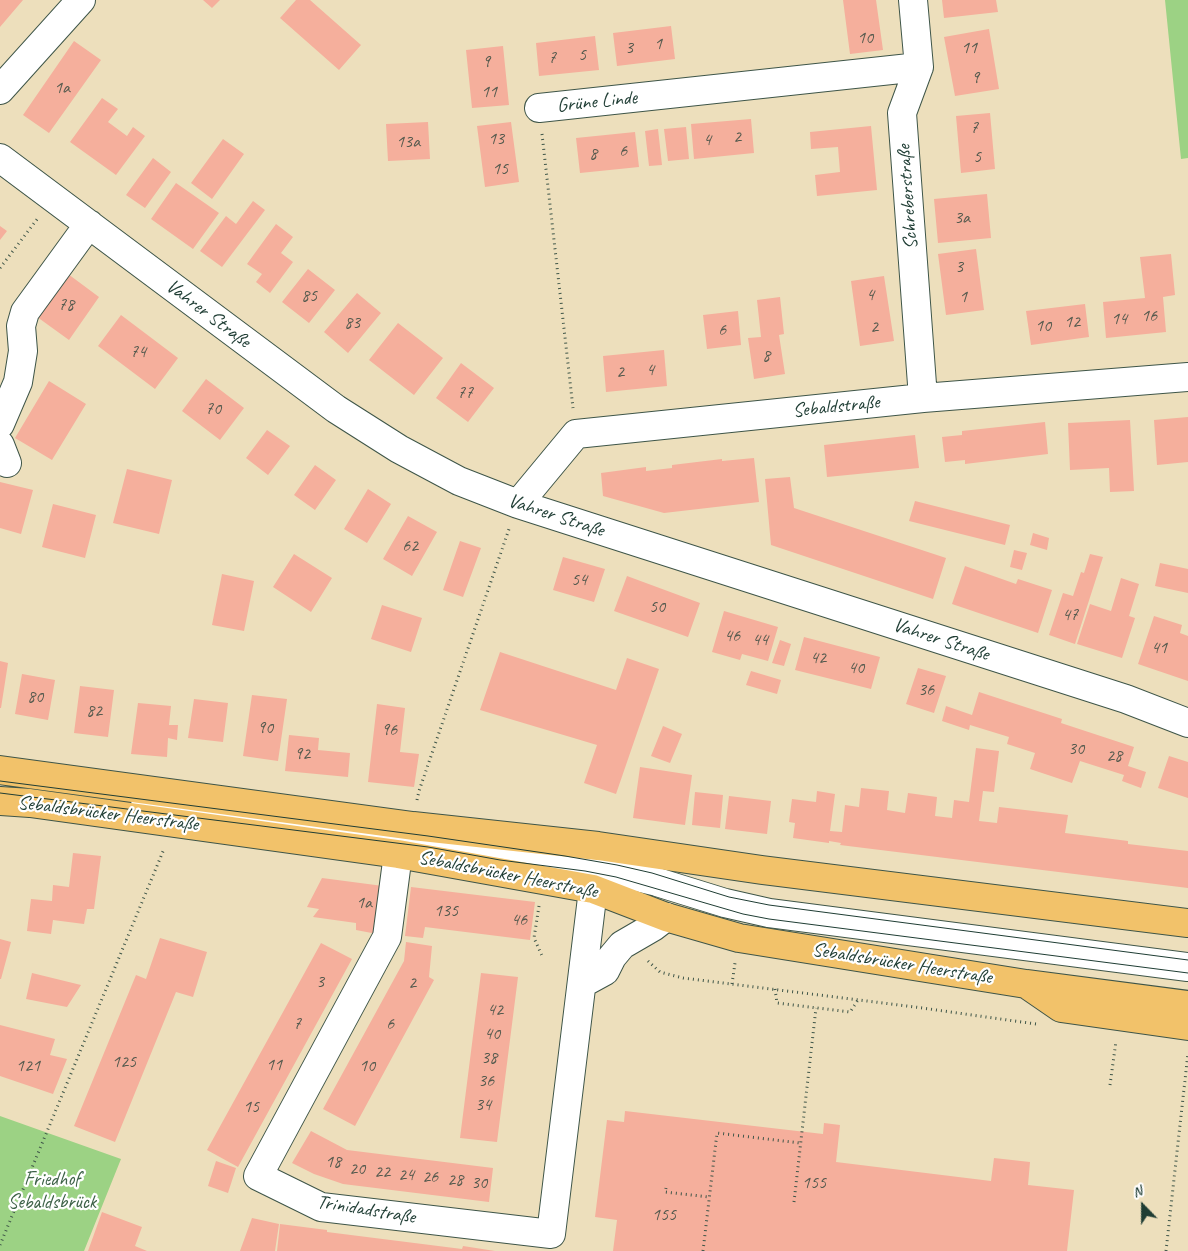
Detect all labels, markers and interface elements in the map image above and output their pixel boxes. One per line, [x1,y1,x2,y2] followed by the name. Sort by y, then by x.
[857,27,873,49] house number: 10
[654,33,662,55] house number: 1
[625,37,633,59] house number: 3
[961,37,977,59] house number: 11
[578,44,586,66] house number: 5
[548,47,556,69] house number: 7
[482,51,490,73] house number: 9
[971,67,979,89] house number: 9
[54,77,70,99] house number: 1a
[481,81,497,103] house number: 11
[556,86,638,118] street label: Grüne Linde
[970,117,978,139] house number: 7
[733,126,741,148] house number: 2
[488,128,504,150] house number: 13
[703,129,711,151] house number: 4
[396,131,420,153] house number: 13a
[619,140,627,162] house number: 6
[589,143,597,165] house number: 8
[892,144,924,250] street label: Schreberstraße
[973,146,981,168] house number: 5
[492,158,508,180] house number: 15
[954,207,970,229] house number: 3a
[955,256,963,278] house number: 3
[161,274,255,354] street label: Vahrer Straße
[866,284,874,306] house number: 4
[301,285,317,307] house number: 85
[959,286,967,308] house number: 1
[58,294,74,316] house number: 78
[1141,305,1157,327] house number: 16
[1111,308,1127,330] house number: 14
[1064,311,1080,333] house number: 12
[344,312,360,334] house number: 83
[1035,315,1051,337] house number: 10
[870,316,878,338] house number: 2
[718,319,726,341] house number: 6
[130,341,146,363] house number: 74
[762,345,770,367] house number: 8
[646,359,654,381] house number: 4
[616,361,624,383] house number: 2
[457,382,473,404] house number: 77
[791,391,881,423] street label: Sebaldstraße
[205,398,221,420] house number: 70
[505,489,607,543] street label: Vahrer Straße
[402,535,418,557] house number: 62
[571,569,587,591] house number: 54
[649,596,665,618] house number: 50
[1062,604,1078,626] house number: 47
[890,613,992,667] street label: Vahrer Straße
[724,625,740,647] house number: 46
[752,629,768,651] house number: 44
[1151,637,1167,659] house number: 41
[810,647,826,669] house number: 42
[848,657,864,679] house number: 40
[918,679,934,701] house number: 36
[27,686,43,708] house number: 80
[86,700,102,722] house number: 82
[257,717,273,739] house number: 90
[381,719,397,741] house number: 96
[1068,738,1084,760] house number: 30
[294,743,310,765] house number: 92
[1106,745,1122,767] house number: 28
[16,791,200,837] street label: Sebaldsbrücker Heerstraße
[417,846,599,904] street label: Sebaldsbrücker Heerstraße
[356,892,372,914] house number: 1a
[434,900,458,922] house number: 135
[511,909,527,931] house number: 46
[810,938,994,990] street label: Sebaldsbrücker Heerstraße
[316,971,324,993] house number: 3
[408,972,416,994] house number: 2
[487,999,503,1021] house number: 42
[293,1013,301,1035] house number: 7
[386,1013,394,1035] house number: 6
[484,1023,500,1045] house number: 40
[481,1047,497,1069] house number: 38
[112,1051,136,1073] house number: 125
[266,1054,282,1076] house number: 11
[16,1055,40,1077] house number: 121
[359,1055,375,1077] house number: 10
[478,1070,494,1092] house number: 36
[475,1094,491,1116] house number: 34
[243,1096,259,1118] house number: 15
[325,1151,341,1173] house number: 18
[349,1158,365,1180] house number: 20
[374,1161,390,1183] house number: 22
[398,1164,414,1186] house number: 24
[422,1166,438,1188] house number: 26
[8,1168,96,1215] park label: Friedhof Sebaldsbrück
[447,1169,463,1191] house number: 28
[471,1172,487,1194] house number: 30
[802,1172,826,1194] house number: 155
[1118,1181,1168,1231] north arrow
[1130,1182,1144,1201] text: N
[315,1190,417,1230] street label: Trinidadstraße
[652,1204,676,1226] house number: 155

